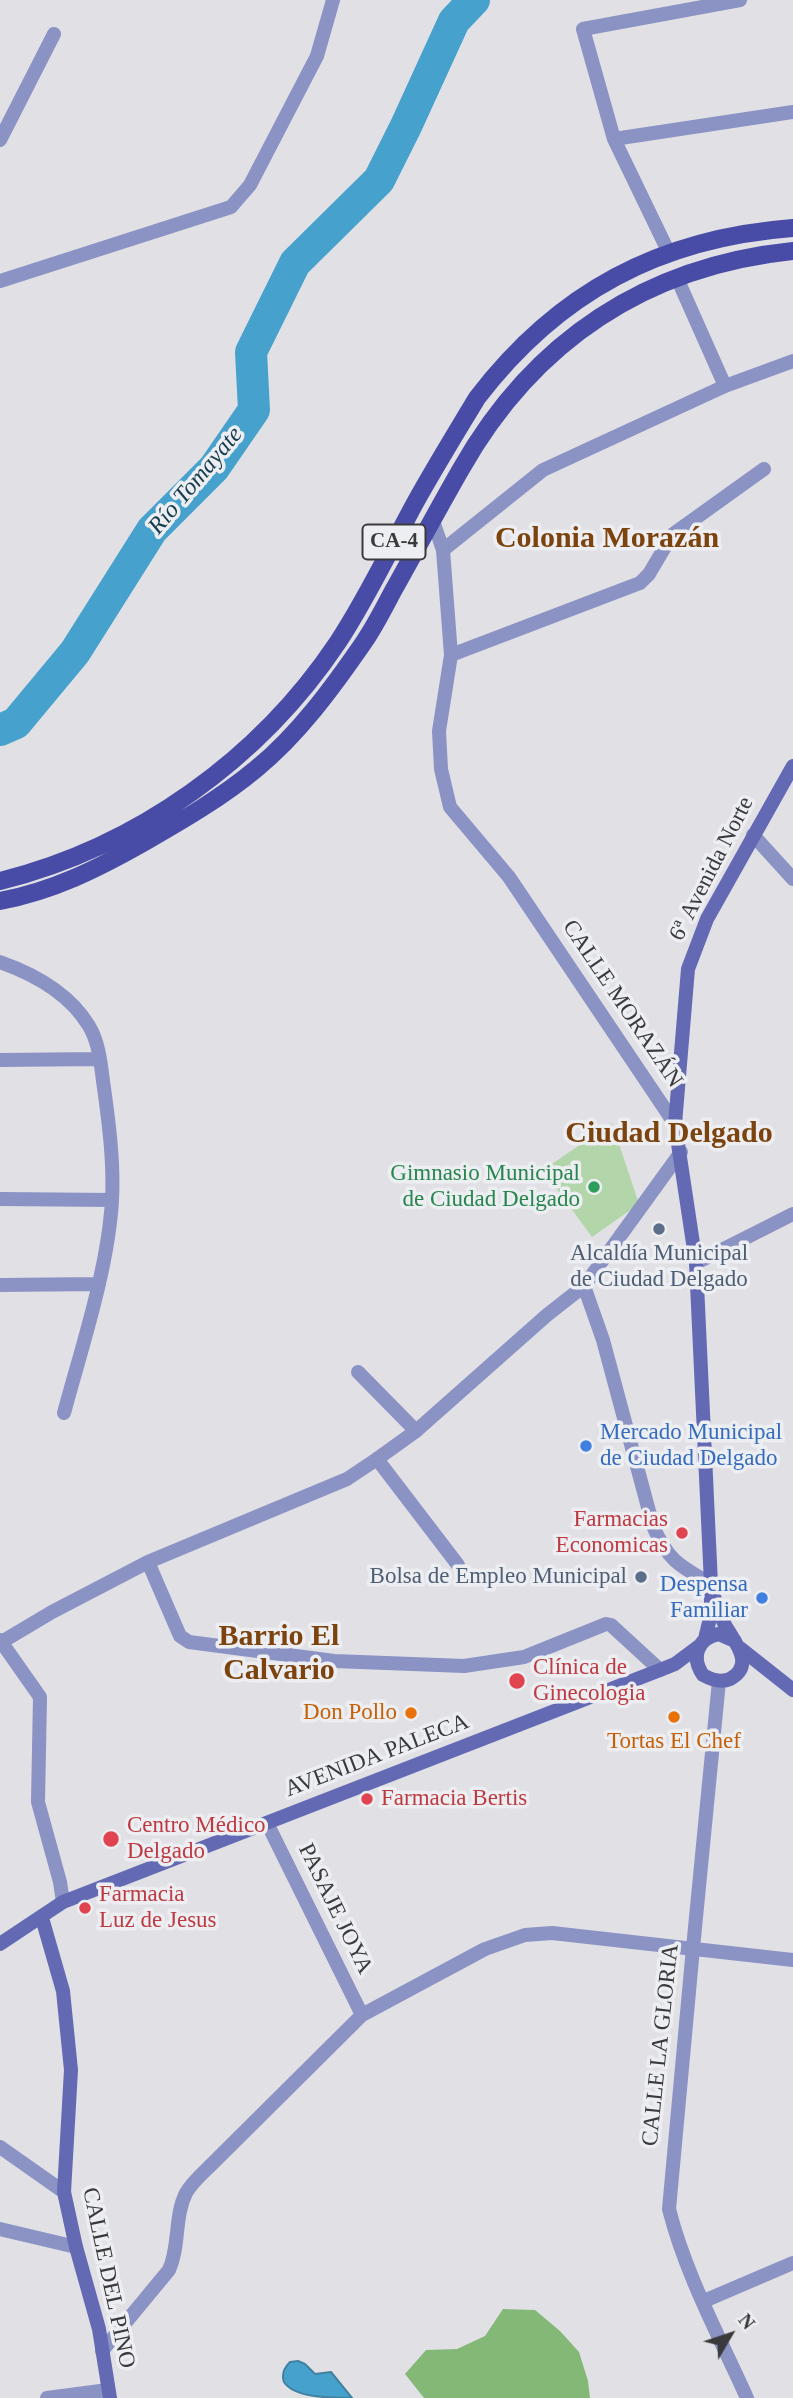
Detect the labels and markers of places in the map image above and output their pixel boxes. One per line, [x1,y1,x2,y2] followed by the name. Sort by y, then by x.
[390,1160,580,1214] place label: Gimnasio Municipal de Ciudad Delgado
[586,1179,602,1195] marker: Gimnasio Municipal de Ciudad Delgado
[651,1221,667,1237] marker: Alcaldía Municipal de Ciudad Delgado
[570,1240,748,1294] place label: Alcaldía Municipal de Ciudad Delgado
[600,1419,782,1473] place label: Mercado Municipal de Ciudad Delgado
[578,1438,594,1454] marker: Mercado Municipal de Ciudad Delgado
[556,1506,668,1560] place label: Farmacias Economicas
[674,1525,690,1541] marker: Farmacias Economicas
[370,1563,627,1591] place label: Bolsa de Empleo Municipal
[633,1569,649,1585] marker: Bolsa de Empleo Municipal
[660,1571,748,1625] place label: Despensa Familiar
[754,1590,770,1606] marker: Despensa Familiar
[533,1654,645,1708] place label: Clínica de Ginecologia
[507,1671,527,1691] marker: Clínica de Ginecologia
[303,1699,397,1727] place label: Don Pollo
[403,1705,419,1721] marker: Don Pollo
[666,1709,682,1725] marker: Tortas El Chef
[607,1728,741,1756] place label: Tortas El Chef
[381,1785,527,1813] place label: Farmacia Bertis
[359,1791,375,1807] marker: Farmacia Bertis
[127,1812,266,1866] place label: Centro Médico Delgado
[101,1829,121,1849] marker: Centro Médico Delgado
[99,1881,217,1935] place label: Farmacia Luz de Jesus
[77,1900,93,1916] marker: Farmacia Luz de Jesus

